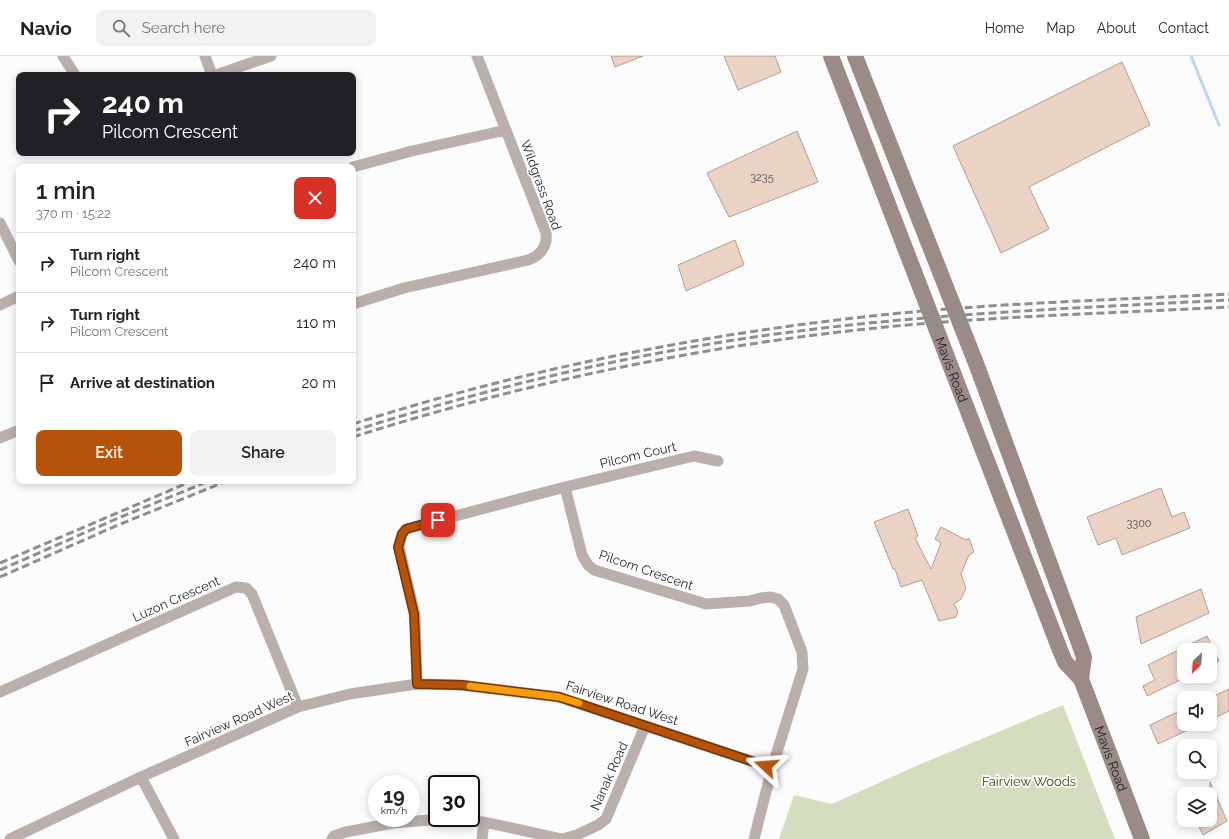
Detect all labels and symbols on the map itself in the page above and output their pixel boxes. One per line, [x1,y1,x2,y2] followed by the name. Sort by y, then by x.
[518,138,564,232] street label: Wildgrass Road
[750,171,774,184] house number: 3235
[932,335,971,404] street label: Mavis Road
[598,439,678,471] street label: Pilcom Court
[421,503,455,537] pin
[1126,517,1152,530] house number: 3300
[597,547,696,593] street label: Pilcom Crescent
[130,573,223,625] street label: Luzon Crescent
[1177,643,1217,683] north arrow
[564,678,681,728] street label: Fairview Road West
[182,688,296,750] street label: Fairview Road West
[1092,724,1131,793] street label: Mavis Road
[587,740,631,812] street label: Nanak Road
[745,745,787,787] position arrow
[982,774,1076,789] park label: Fairview Woods
[428,775,480,827] speed limit sign: 30

